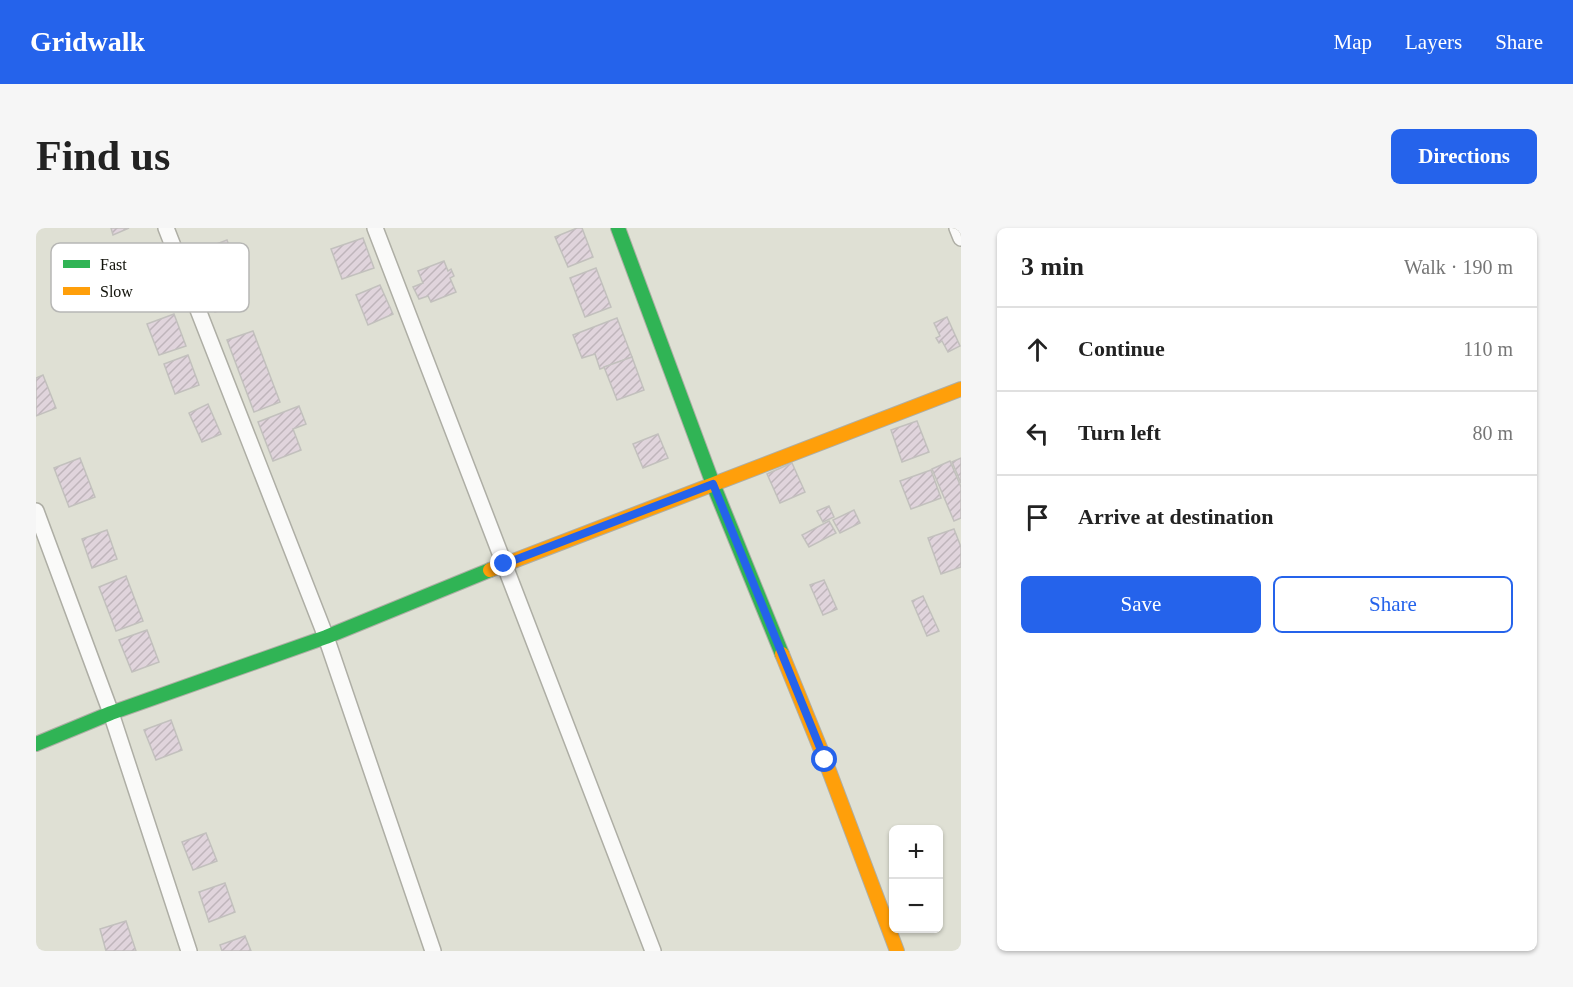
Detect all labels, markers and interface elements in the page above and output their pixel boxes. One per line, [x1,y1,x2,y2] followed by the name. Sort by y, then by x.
[30,26,145,57] text: Gridwalk
[1334,30,1372,54] text: Map
[1405,30,1462,54] text: Layers
[1495,30,1543,54] text: Share
[1391,129,1537,184] button: Directions
[36,133,170,179] text: Find us
[51,243,249,312] legend
[1021,252,1084,281] text: 3 min
[100,256,127,273] text: Fast
[1404,256,1513,278] text: Walk · 190 m
[100,283,133,300] text: Slow
[1021,333,1054,366] icon: ahead
[1078,336,1165,361] text: Continue
[1463,338,1513,360] text: 110 m
[1021,417,1054,450] icon: left
[1078,420,1161,445] text: Turn left
[1472,422,1513,444] text: 80 m
[1021,501,1054,534] icon: arrive
[1078,504,1274,529] text: Arrive at destination
[490,550,516,576] route end
[1021,576,1261,633] button: Save
[1273,576,1513,633] button: Share
[811,746,837,772] route start
[889,825,943,933] map controls
[889,825,943,879] button: +
[889,879,943,933] button: −

